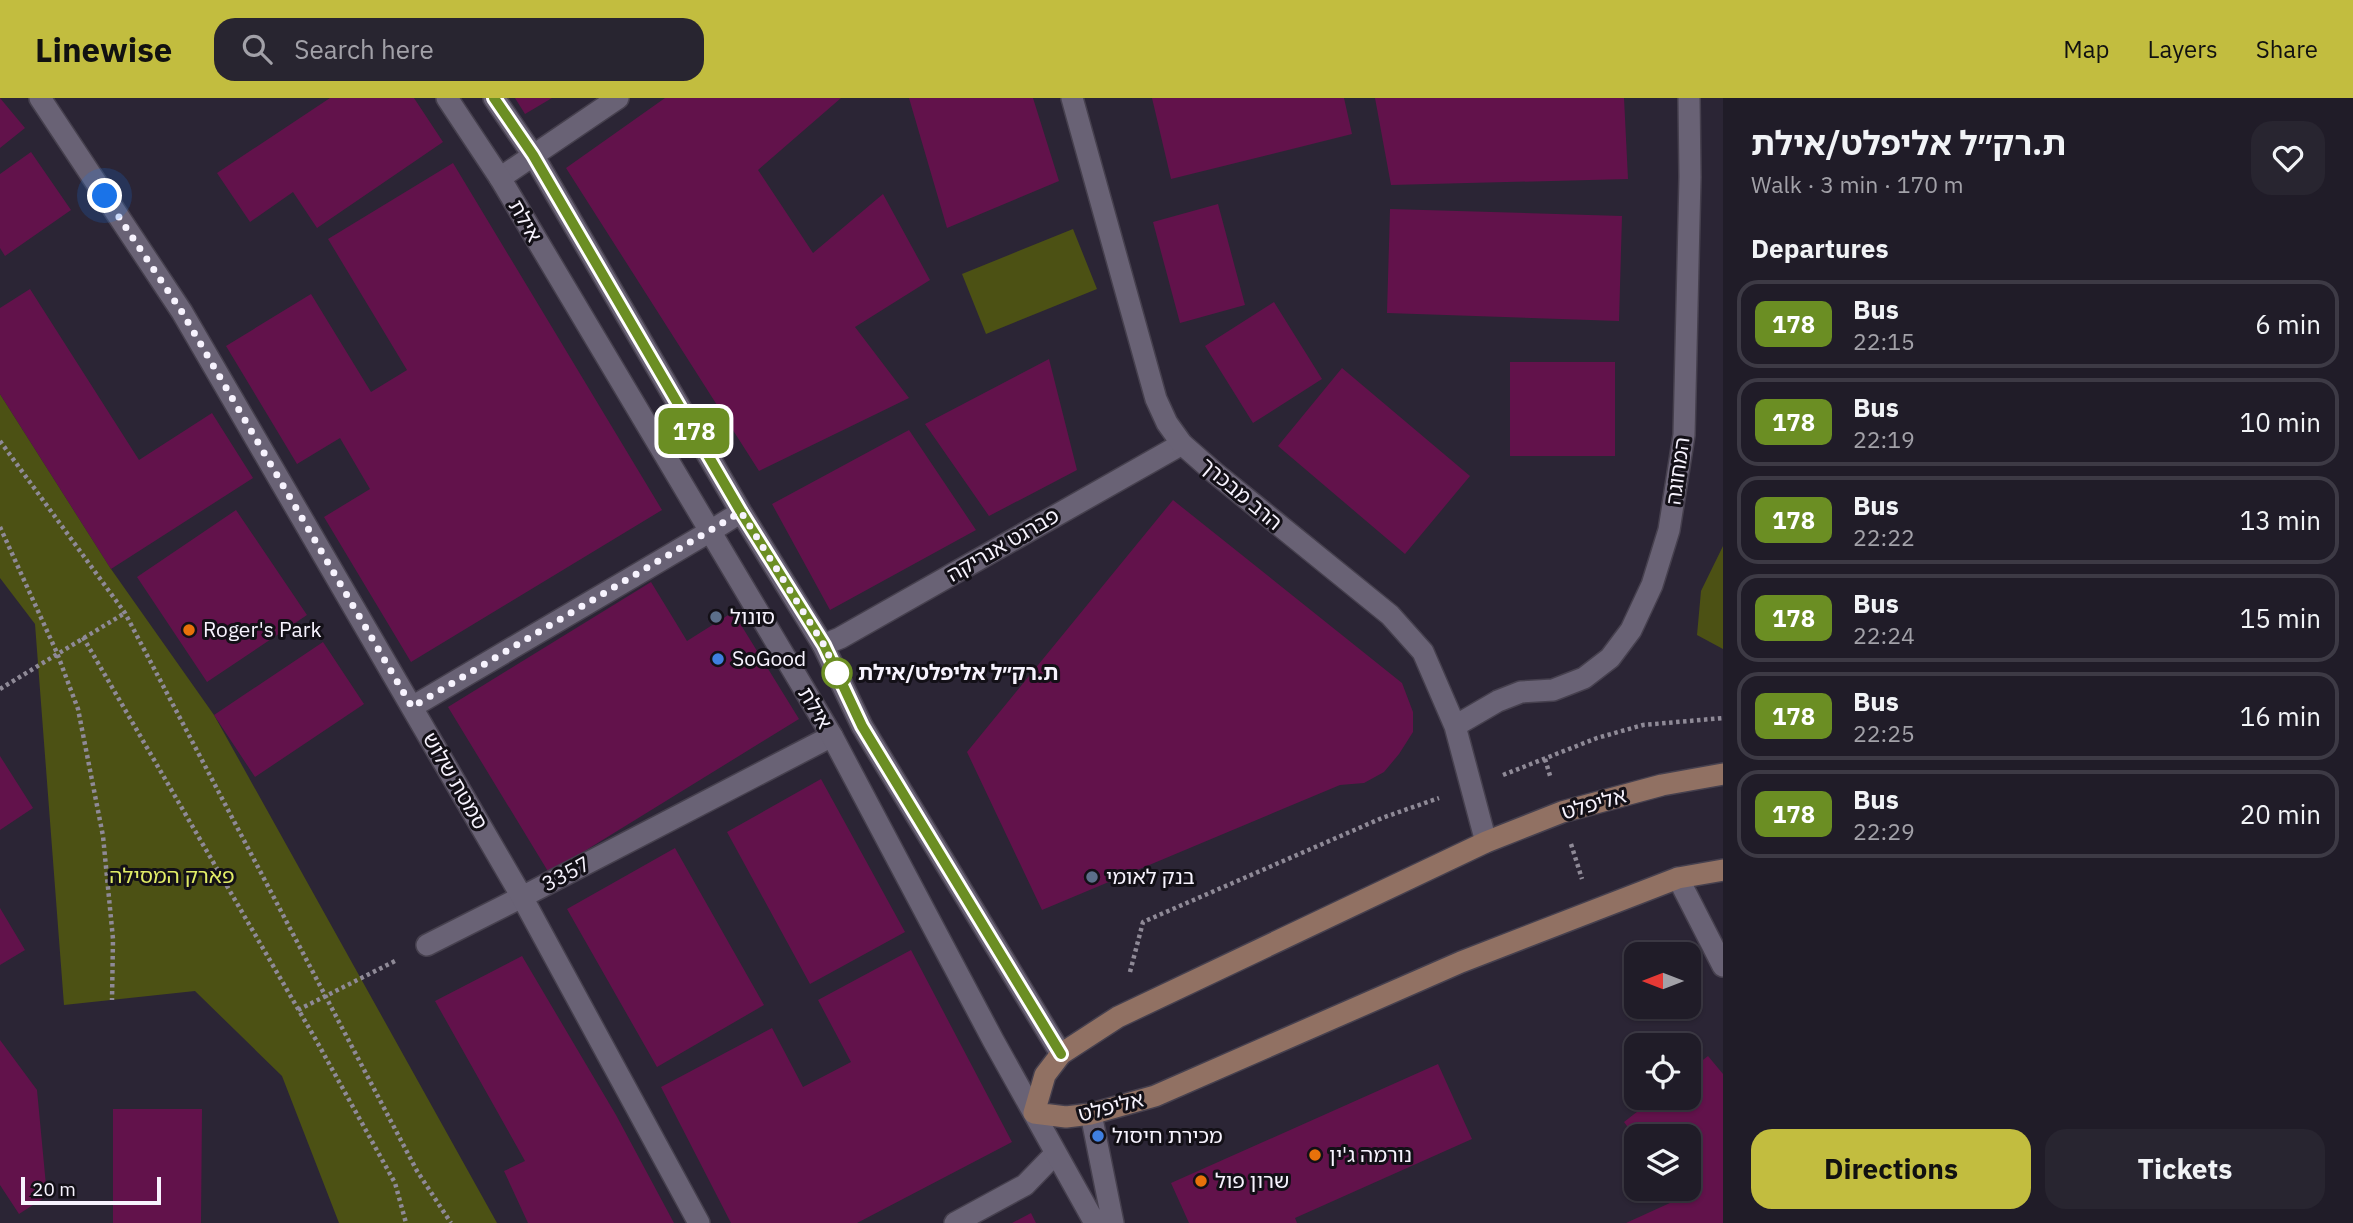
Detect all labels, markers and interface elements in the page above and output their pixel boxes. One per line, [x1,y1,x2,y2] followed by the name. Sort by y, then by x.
[214,18,704,81] search box
[35,28,172,71] text: Linewise
[238,30,276,68] icon: search
[294,32,434,66] text: Search here
[2063,33,2110,65] text: Map
[2148,33,2218,65] text: Layers
[2256,33,2318,65] text: Share
[1751,121,2066,164] text: ת.רק״ל אליפלט/אילת
[2251,121,2325,195] button: heart
[1751,169,1964,199] text: Walk · 3 min · 170 m
[87,178,122,213] your location
[503,194,549,247] street label: אילת
[1751,231,1889,265] text: Departures
[1853,292,1899,326] text: Bus
[2255,307,2321,341] text: 6 min
[1772,308,1815,340] text: 178
[1853,326,1915,356] text: 22:15
[1853,390,1899,424] text: Bus
[2240,405,2321,439] text: 10 min
[1772,406,1815,438] text: 178
[654,408,734,454] line badge: 178
[672,415,716,447] text: 178
[1853,424,1915,454] text: 22:19
[1658,435,1696,507] street label: המחוגה
[1195,451,1289,536] street label: הרב מבכרך
[1853,488,1899,522] text: Bus
[941,501,1064,588] street label: פברגט אנריקה
[2240,503,2321,537] text: 13 min
[1772,504,1815,536] text: 178
[1853,522,1915,552] text: 22:22
[1853,586,1899,620] text: Bus
[2240,601,2321,635] text: 15 min
[730,602,775,630] place label: סונול
[1772,602,1815,634] text: 178
[708,609,724,625] marker: סונול
[203,615,321,643] place label: Roger's Park
[1853,620,1915,650] text: 22:24
[181,622,197,638] marker: Roger's Park
[732,644,806,672] place label: SoGood
[710,651,726,667] marker: SoGood
[822,658,852,688] marker: ת.רק״ל אליפלט/אילת
[858,658,1059,686] place label: ת.רק״ל אליפלט/אילת
[792,681,839,734] street label: אילת
[1853,684,1899,718] text: Bus
[2240,699,2321,733] text: 16 min
[1772,700,1815,732] text: 178
[1853,718,1915,748] text: 22:25
[417,727,495,834] street label: סמטת שלוש
[1558,780,1629,826] street label: אליפלט
[1853,782,1899,816] text: Bus
[2240,797,2321,831] text: 20 min
[1772,798,1815,830] text: 178
[1853,816,1915,846] text: 22:29
[537,849,594,897] street label: 3357
[109,861,235,889] park label: פארק המסילה
[1106,862,1195,890] place label: בנק לאומי
[1084,869,1100,885] marker: בנק לאומי
[1624,942,1701,1018] north arrow
[1624,942,1701,1201] map controls
[1624,1033,1701,1110] button: locate
[1075,1084,1146,1128] street label: אליפלט
[1112,1121,1223,1149] place label: מכירת חיסול
[1624,1124,1701,1201] button: layers
[1090,1128,1106,1144] marker: מכירת חיסול
[1751,1129,2031,1209] button: Directions
[2045,1129,2325,1209] button: Tickets
[1329,1140,1412,1168] place label: נורמה ג'ין
[1307,1147,1323,1163] marker: נורמה ג'ין
[1215,1166,1289,1194] place label: שרון פול
[1193,1173,1209,1189] marker: שרון פול
[21,1174,161,1206] scale bar
[32,1177,76,1201] text: 20 m

